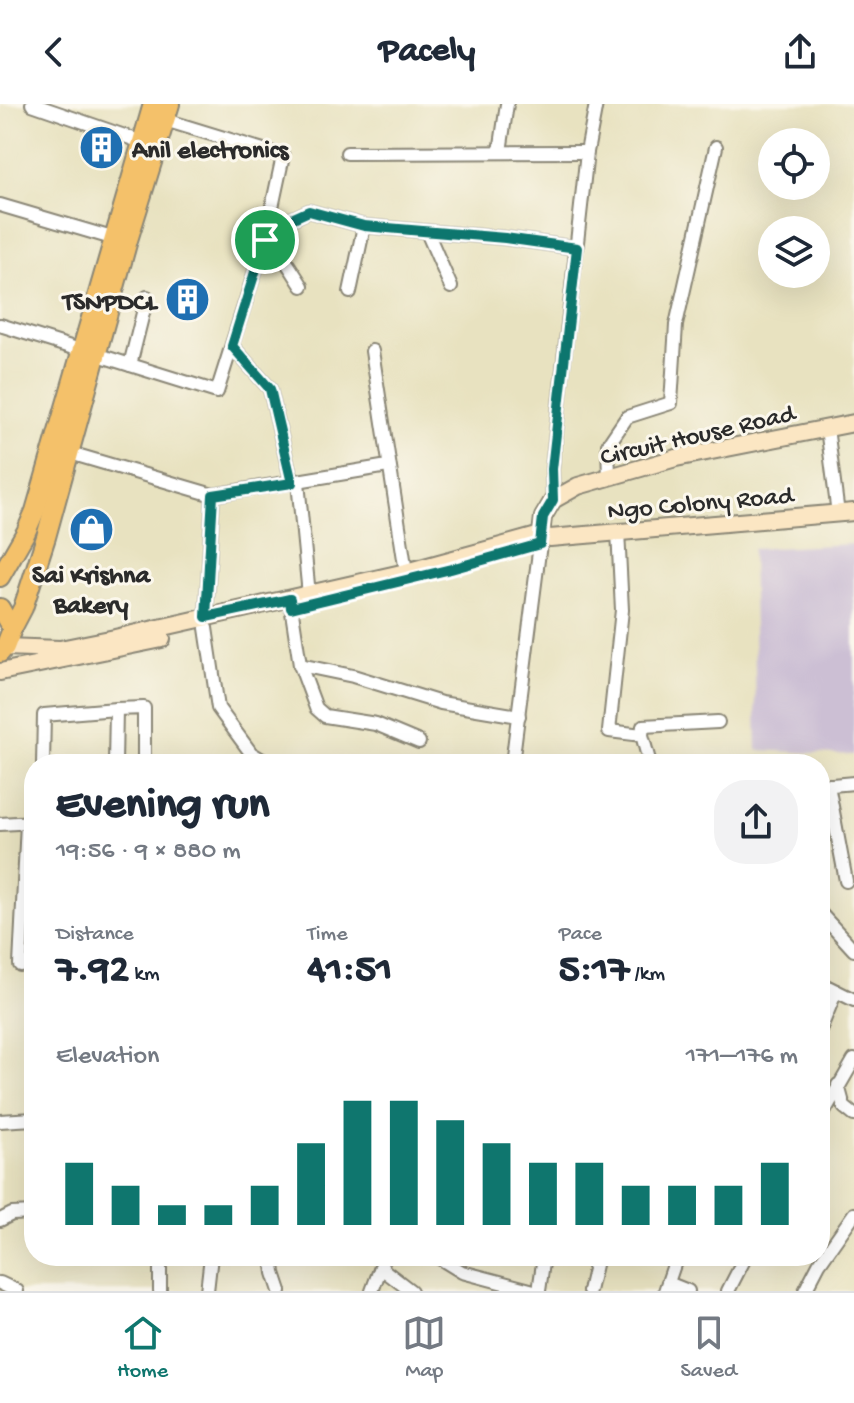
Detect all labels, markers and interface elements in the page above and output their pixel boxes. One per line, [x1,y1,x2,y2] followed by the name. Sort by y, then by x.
[32,30,76,74] icon: back
[778,30,822,74] icon: share
[379,31,475,74] text: Pacely
[77,124,125,172] building icon: Anil electronics
[758,128,830,288] map controls
[758,128,830,200] button: locate
[131,137,290,168] place label: Anil electronics
[231,206,299,274] pin
[758,216,830,288] button: layers
[243,218,287,262] icon: arrive
[164,276,212,324] building icon: TSNPDCL
[61,289,158,320] place label: TSNPDCL
[598,400,800,475] street label: Circuit House Road
[606,482,796,529] street label: Ngo Colony Road
[67,506,115,554] shop icon: Sai Krishna Bakery
[32,562,151,623] place label: Sai Krishna Bakery
[714,780,798,864] button: share
[56,781,269,833] text: Evening run
[56,837,241,868] text: 19:56 · 9 × 880 m
[56,922,134,948] text: Distance
[307,922,348,948] text: Time
[559,922,602,948] text: Pace
[56,948,129,995] text: 7.92
[307,948,392,995] text: 41:51
[559,948,629,995] text: 5:17
[129,962,160,988] text: km
[629,962,665,988] text: /km
[56,1042,159,1073] text: Elevation
[686,1042,798,1073] text: 171–176 m
[117,1311,168,1385] tab: Home
[402,1311,446,1385] tab: Map
[681,1311,737,1385] tab: Saved

